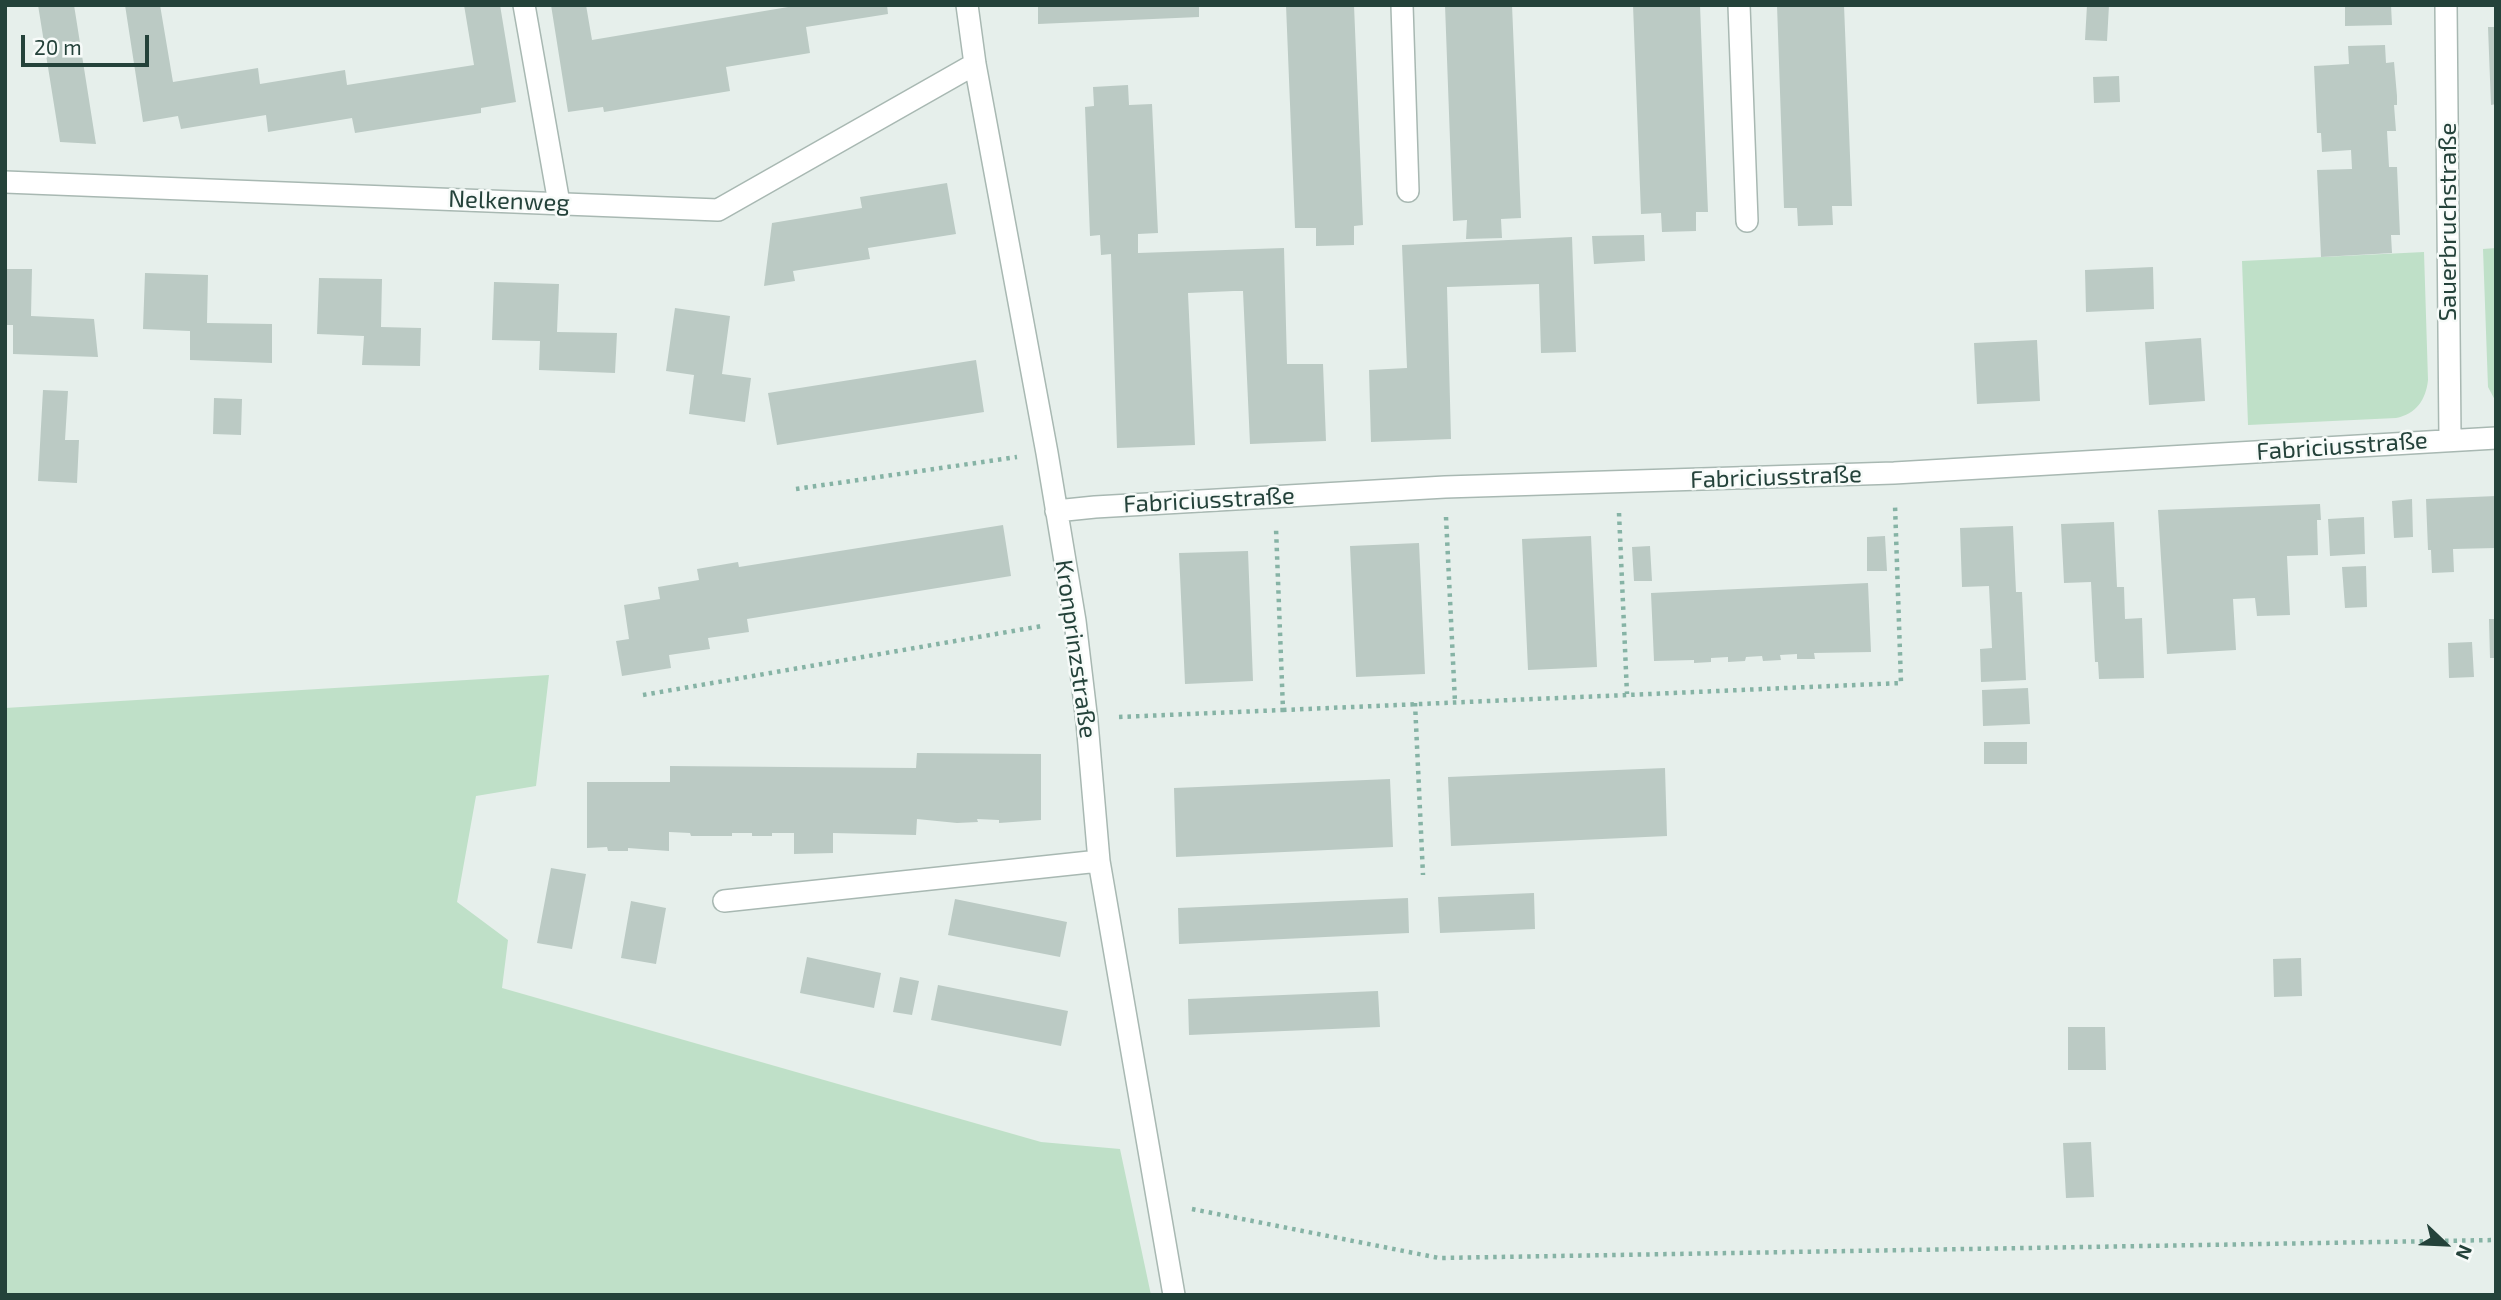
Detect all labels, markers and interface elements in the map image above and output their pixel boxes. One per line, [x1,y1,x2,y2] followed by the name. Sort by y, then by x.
[24,21,152,65] scale bar
[34,34,82,59] text: 20 m
[2434,123,2462,321] street label: Sauerbruchstraße
[448,184,570,218] street label: Nelkenweg
[2255,426,2429,466] street label: Fabriciusstraße
[1690,460,1862,494] street label: Fabriciusstraße
[1123,481,1295,519] street label: Fabriciusstraße
[1049,558,1103,740] street label: Kronprinzstraße
[2410,1209,2480,1279] north arrow
[2452,1242,2478,1263] text: N

